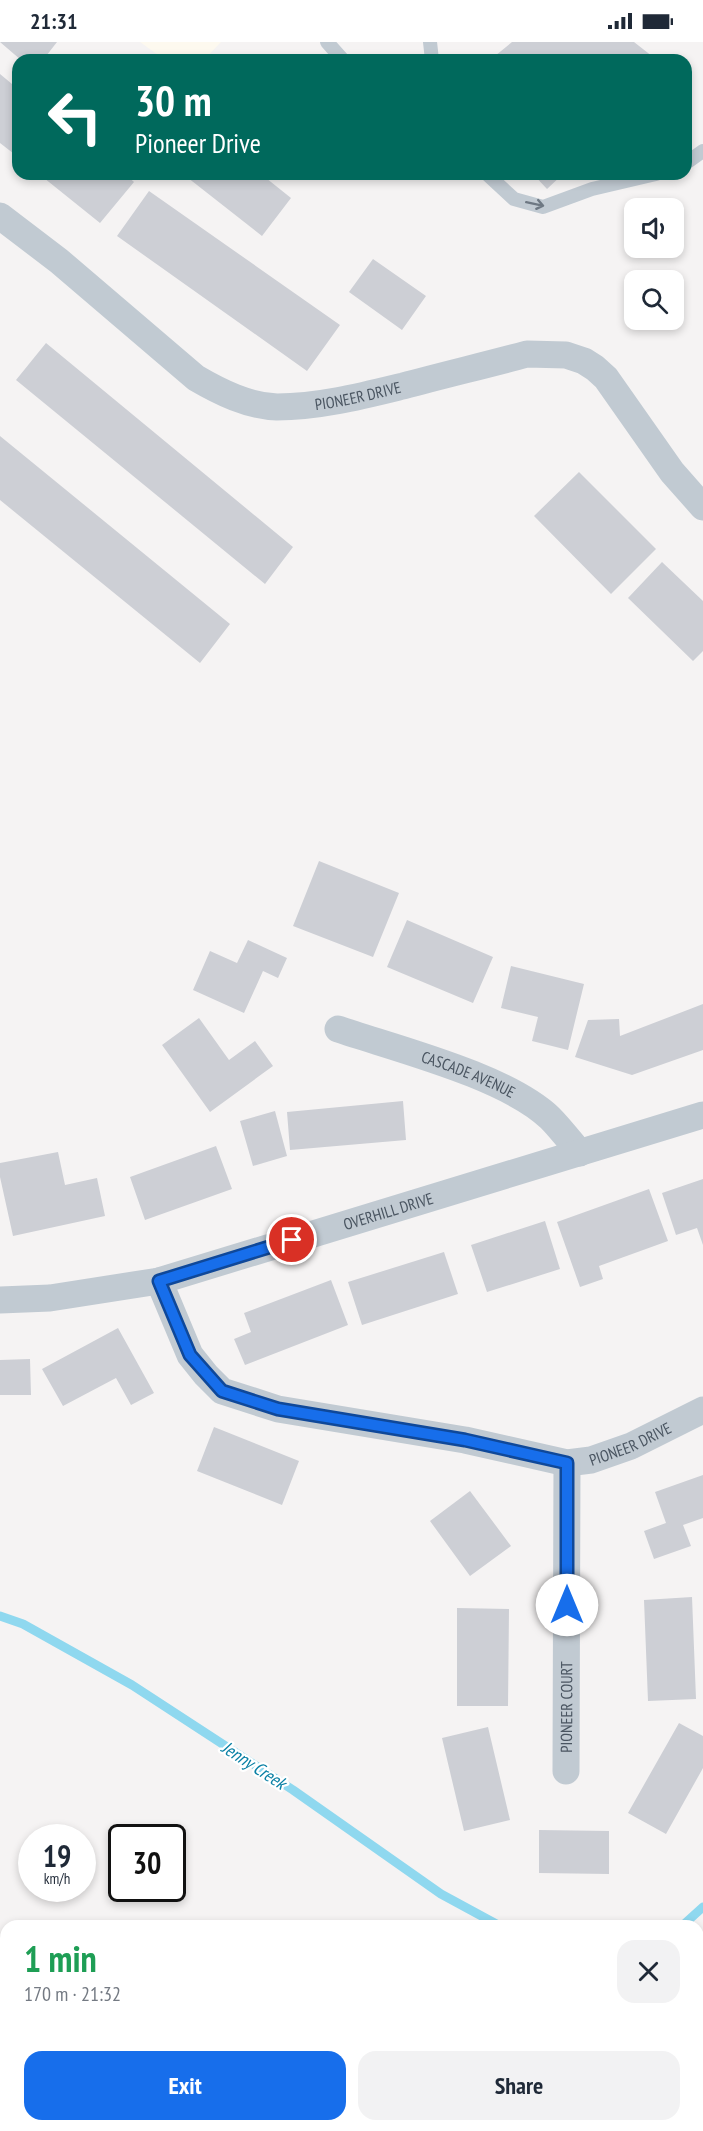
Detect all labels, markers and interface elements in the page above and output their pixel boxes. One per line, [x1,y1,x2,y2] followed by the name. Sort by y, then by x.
[30,7,78,35] text: 21:31
[135,73,212,128] text: 30 m
[36,78,114,156] icon: left
[135,126,261,160] text: Pioneer Drive
[624,198,684,330] map controls
[624,198,684,258] button: sound
[525,199,544,210] one-way arrow
[624,270,684,330] button: search
[314,377,403,414] street label: PIONEER DRIVE
[419,1046,519,1102] street label: CASCADE AVENUE
[341,1188,436,1234] street label: OVERHILL DRIVE
[266,1214,317,1265] pin
[275,1223,308,1256] icon: arrive
[587,1417,675,1470] street label: PIONEER DRIVE
[535,1573,599,1637] position arrow
[556,1661,576,1753] street label: PIONEER COURT
[217,1735,292,1795] water label: Jenny Creek
[108,1824,186,1902] speed limit sign: 30
[43,1836,71,1875] text: 19
[44,1869,70,1888] text: km/h
[24,1935,97,1982] text: 1 min
[617,1940,680,2003] button: close
[24,1981,121,2007] text: 170 m · 21:32
[24,2051,346,2120] button: Exit
[358,2051,680,2120] button: Share

